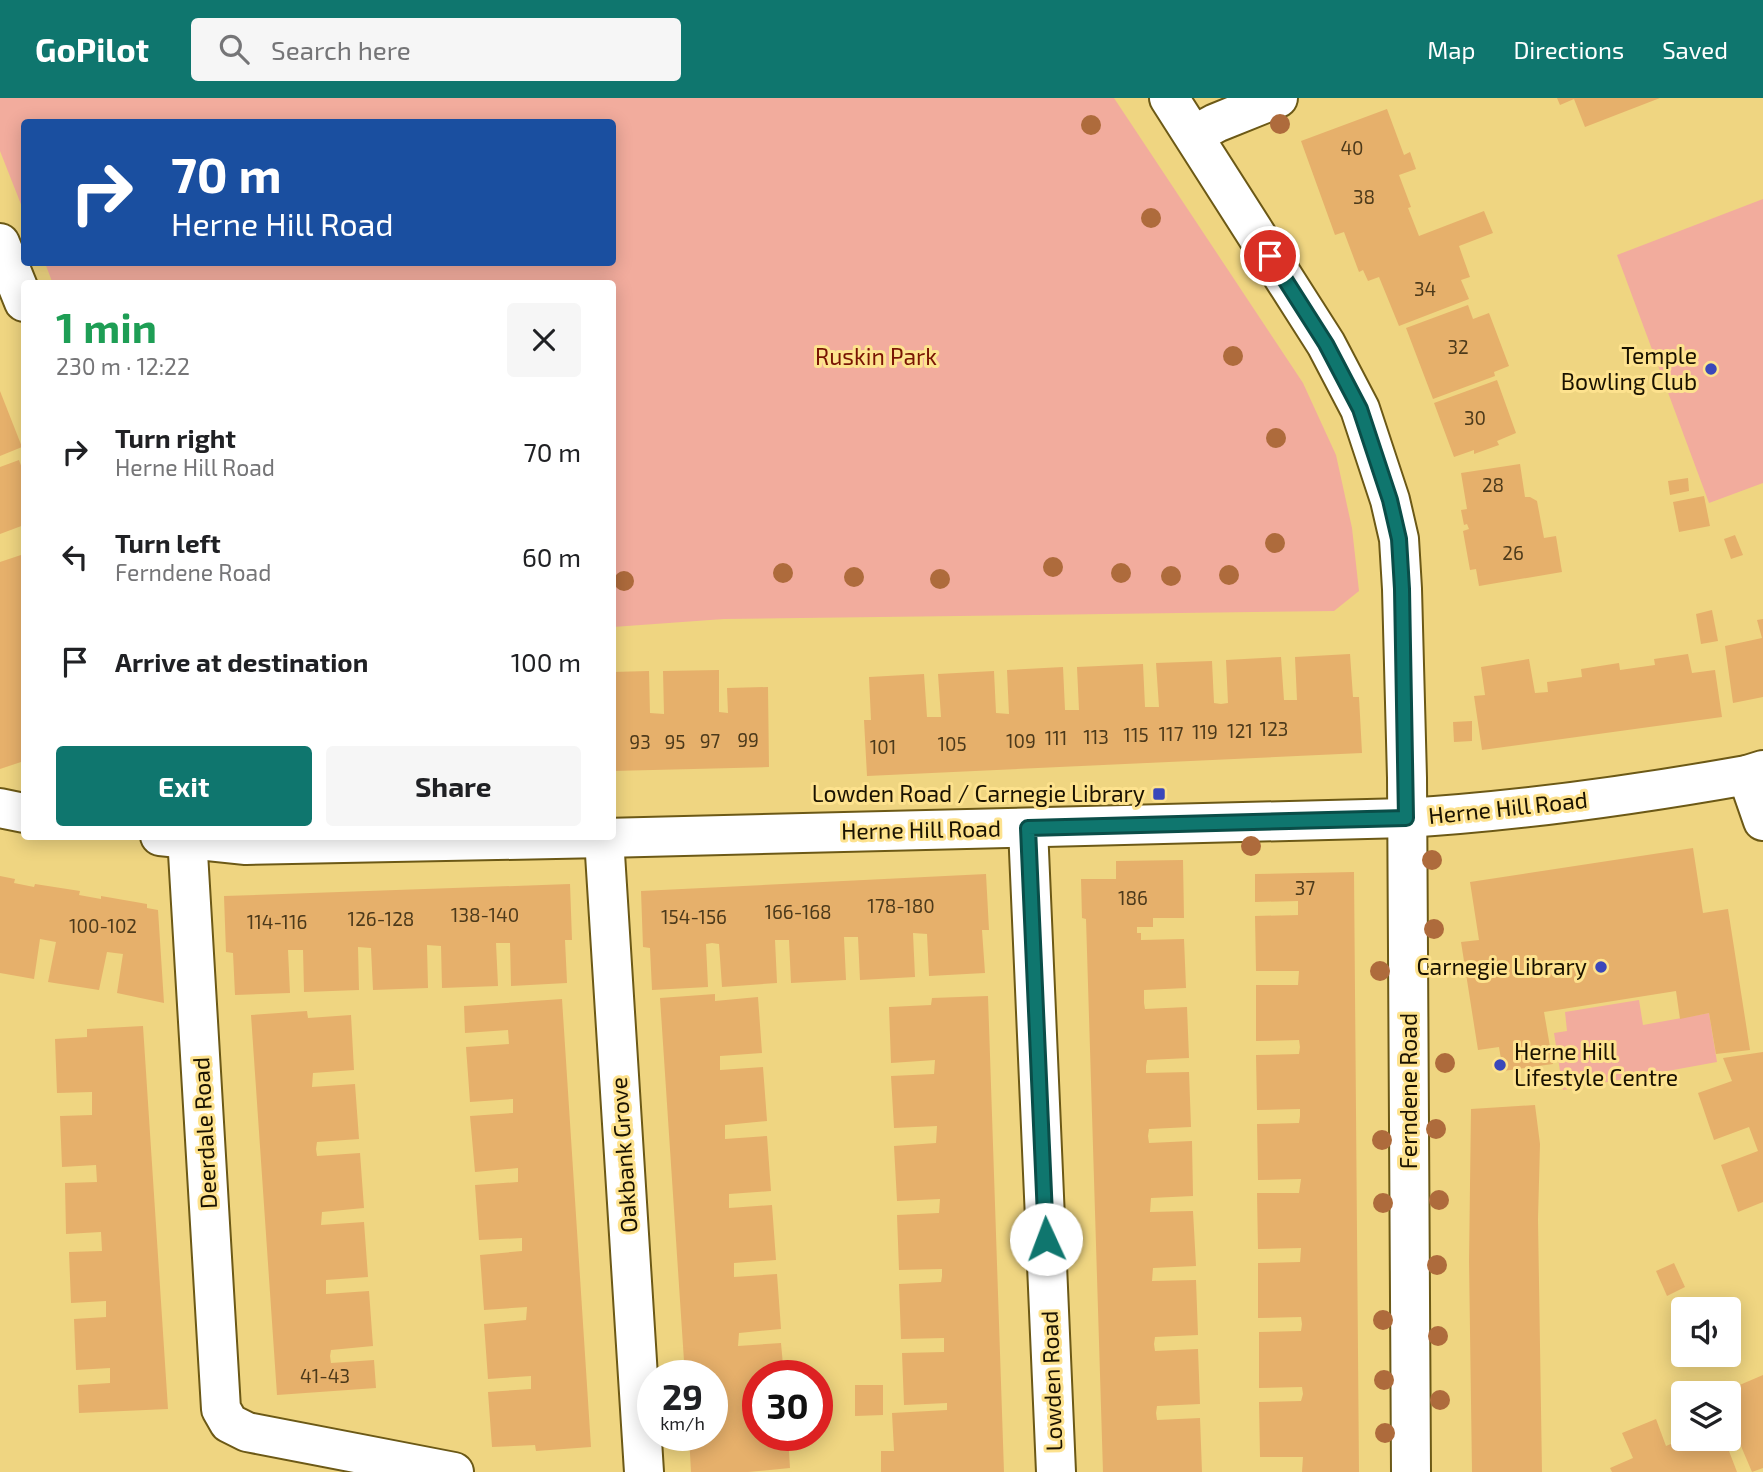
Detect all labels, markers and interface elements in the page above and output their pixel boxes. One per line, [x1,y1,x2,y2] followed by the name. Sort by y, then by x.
[191,18,681,81] search box
[35,29,149,69] text: GoPilot
[215,30,253,68] icon: search
[271,34,411,65] text: Search here
[1427,35,1475,64] text: Map
[1513,35,1624,64] text: Directions
[1662,35,1728,64] text: Saved
[1340,136,1364,159] house number: 40
[171,144,282,203] text: 70 m
[56,147,147,238] icon: right
[1353,185,1375,208] house number: 38
[171,204,394,242] text: Herne Hill Road
[1240,226,1300,286] pin
[1251,237,1289,275] icon: arrive
[1414,277,1436,300] house number: 34
[56,301,157,351] text: 1 min
[507,303,581,377] button: close
[1447,335,1469,358] house number: 32
[1561,341,1697,395] place label: Temple Bowling Club
[815,342,937,370] park label: Ruskin Park
[56,352,190,380] text: 230 m · 12:22
[1703,361,1719,377] marker: Temple Bowling Club
[1464,406,1486,429] house number: 30
[115,422,236,453] text: Turn right
[56,433,94,471] icon: right
[523,436,581,467] text: 70 m
[115,453,275,481] text: Herne Hill Road
[1482,473,1504,496] house number: 28
[115,527,221,558] text: Turn left
[56,538,94,576] icon: left
[522,541,581,572] text: 60 m
[1502,541,1524,564] house number: 26
[115,558,271,586] text: Ferndene Road
[56,643,94,681] icon: arrive
[115,646,368,677] text: Arrive at destination
[511,646,581,677] text: 100 m
[1260,717,1288,740] house number: 123
[1227,719,1253,742] house number: 121
[1192,720,1218,743] house number: 119
[1159,722,1184,745] house number: 117
[1123,723,1149,746] house number: 115
[1083,725,1109,748] house number: 113
[1045,726,1067,749] house number: 111
[737,728,759,751] house number: 99
[700,729,721,752] house number: 97
[1006,729,1036,752] house number: 109
[629,730,651,753] house number: 93
[664,730,686,753] house number: 95
[937,732,967,755] house number: 105
[870,735,896,758] house number: 101
[56,746,312,826] button: Exit
[326,746,581,826] button: Share
[812,779,1145,807] place label: Lowden Road / Carnegie Library
[1427,785,1589,829] street label: Herne Hill Road
[1151,786,1167,802] marker: Lowden Road / Carnegie Library
[841,814,1001,844] street label: Herne Hill Road
[1295,876,1315,899] house number: 37
[1118,886,1148,909] house number: 186
[867,894,935,917] house number: 178-180
[764,900,832,923] house number: 166-168
[451,903,519,926] house number: 138-140
[661,905,727,928] house number: 154-156
[348,907,414,930] house number: 126-128
[247,910,307,933] house number: 114-116
[69,914,137,937] house number: 100-102
[1416,952,1587,980] place label: Carnegie Library
[1593,959,1609,975] marker: Carnegie Library
[1394,1013,1422,1169] street label: Ferndene Road
[1514,1037,1678,1091] place label: Herne Hill Lifestyle Centre
[186,1056,222,1210] street label: Deerdale Road
[1492,1057,1508,1073] marker: Herne Hill Lifestyle Centre
[604,1076,642,1234] street label: Oakbank Grove
[1009,1202,1083,1276] position arrow
[1671,1297,1741,1451] map controls
[1671,1297,1741,1367] button: sound
[1035,1310,1067,1452] street label: Lowden Road
[742,1360,833,1451] speed limit sign: 30
[300,1364,350,1387] house number: 41-43
[662,1375,703,1417] text: 29
[1671,1381,1741,1451] button: layers
[660,1412,705,1434] text: km/h

